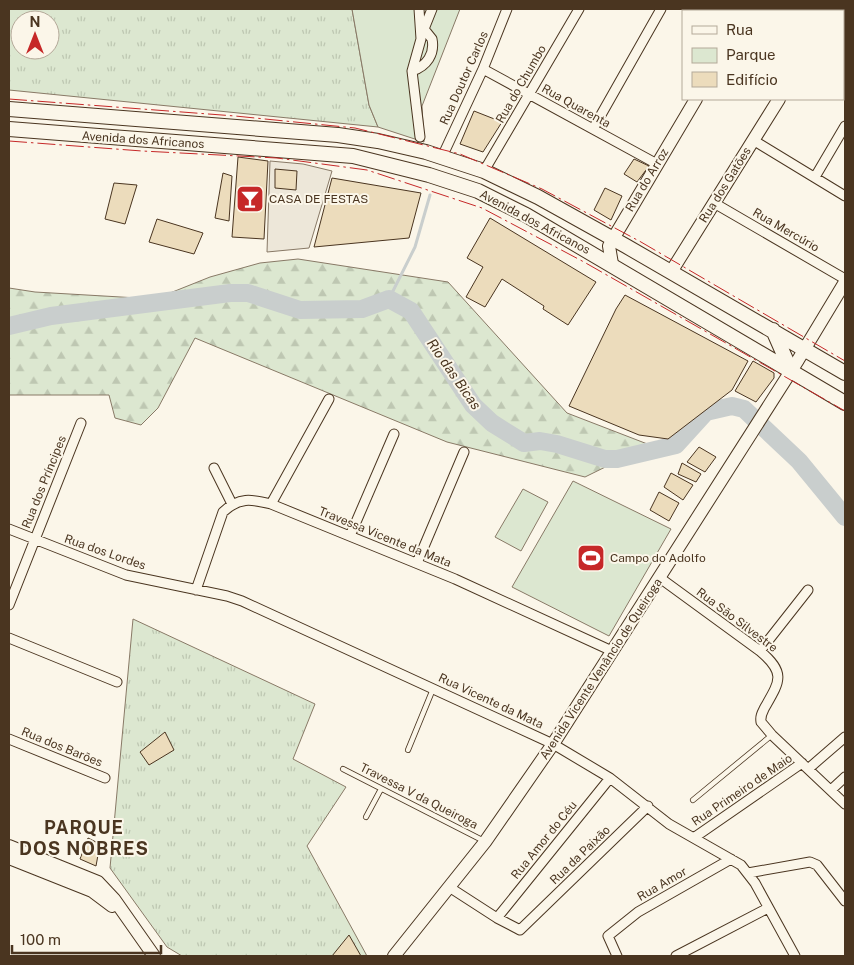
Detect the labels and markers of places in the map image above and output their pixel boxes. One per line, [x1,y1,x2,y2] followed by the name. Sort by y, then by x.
[235,184,265,214] bar icon: CASA DE FESTAS
[269,192,368,206] place label: CASA DE FESTAS
[576,543,606,573] sports icon: Campo do Adolfo
[610,551,706,565] place label: Campo do Adolfo

